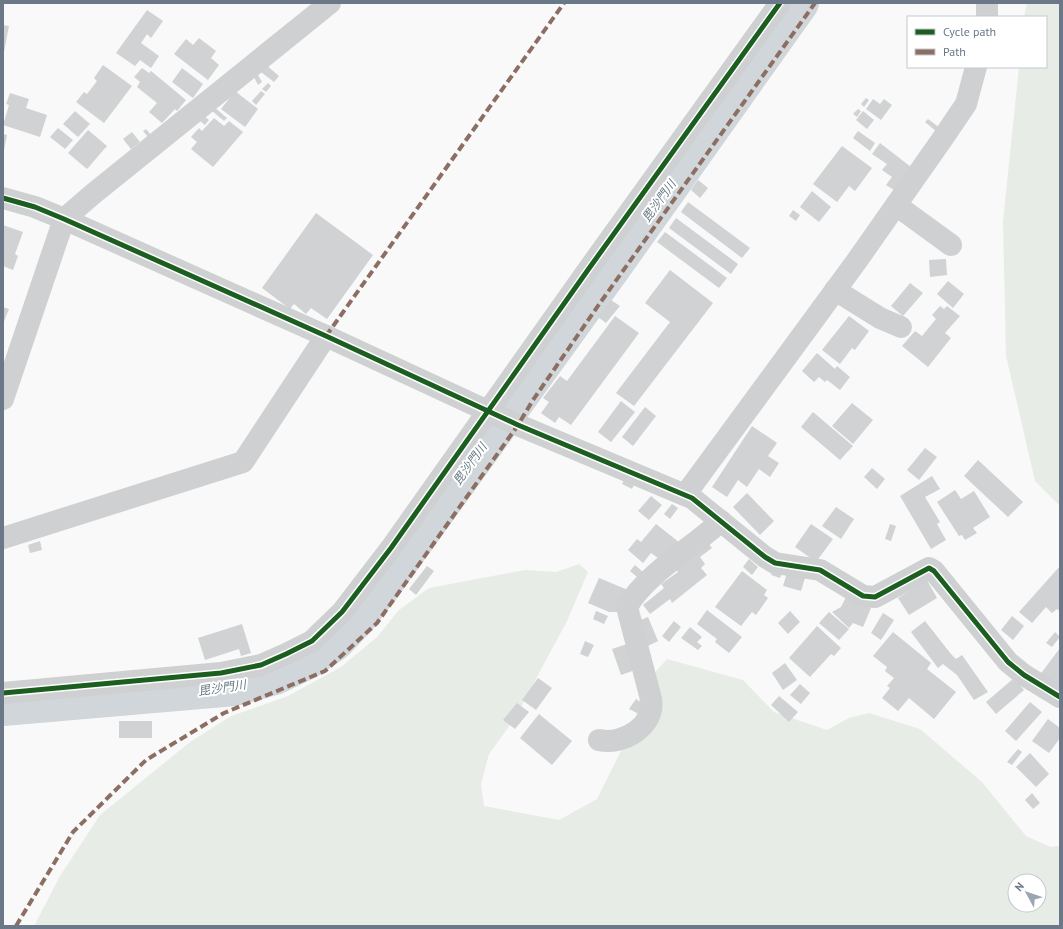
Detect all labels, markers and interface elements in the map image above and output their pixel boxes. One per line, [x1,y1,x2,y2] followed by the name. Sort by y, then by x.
[907,16,1047,68] legend
[943,24,996,39] text: Cycle path
[943,44,966,59] text: Path
[638,175,680,225] water label: 毘沙門川
[449,438,491,488] water label: 毘沙門川
[197,676,249,698] water label: 毘沙門川
[1007,873,1047,913] north arrow
[1012,879,1027,894] text: N

